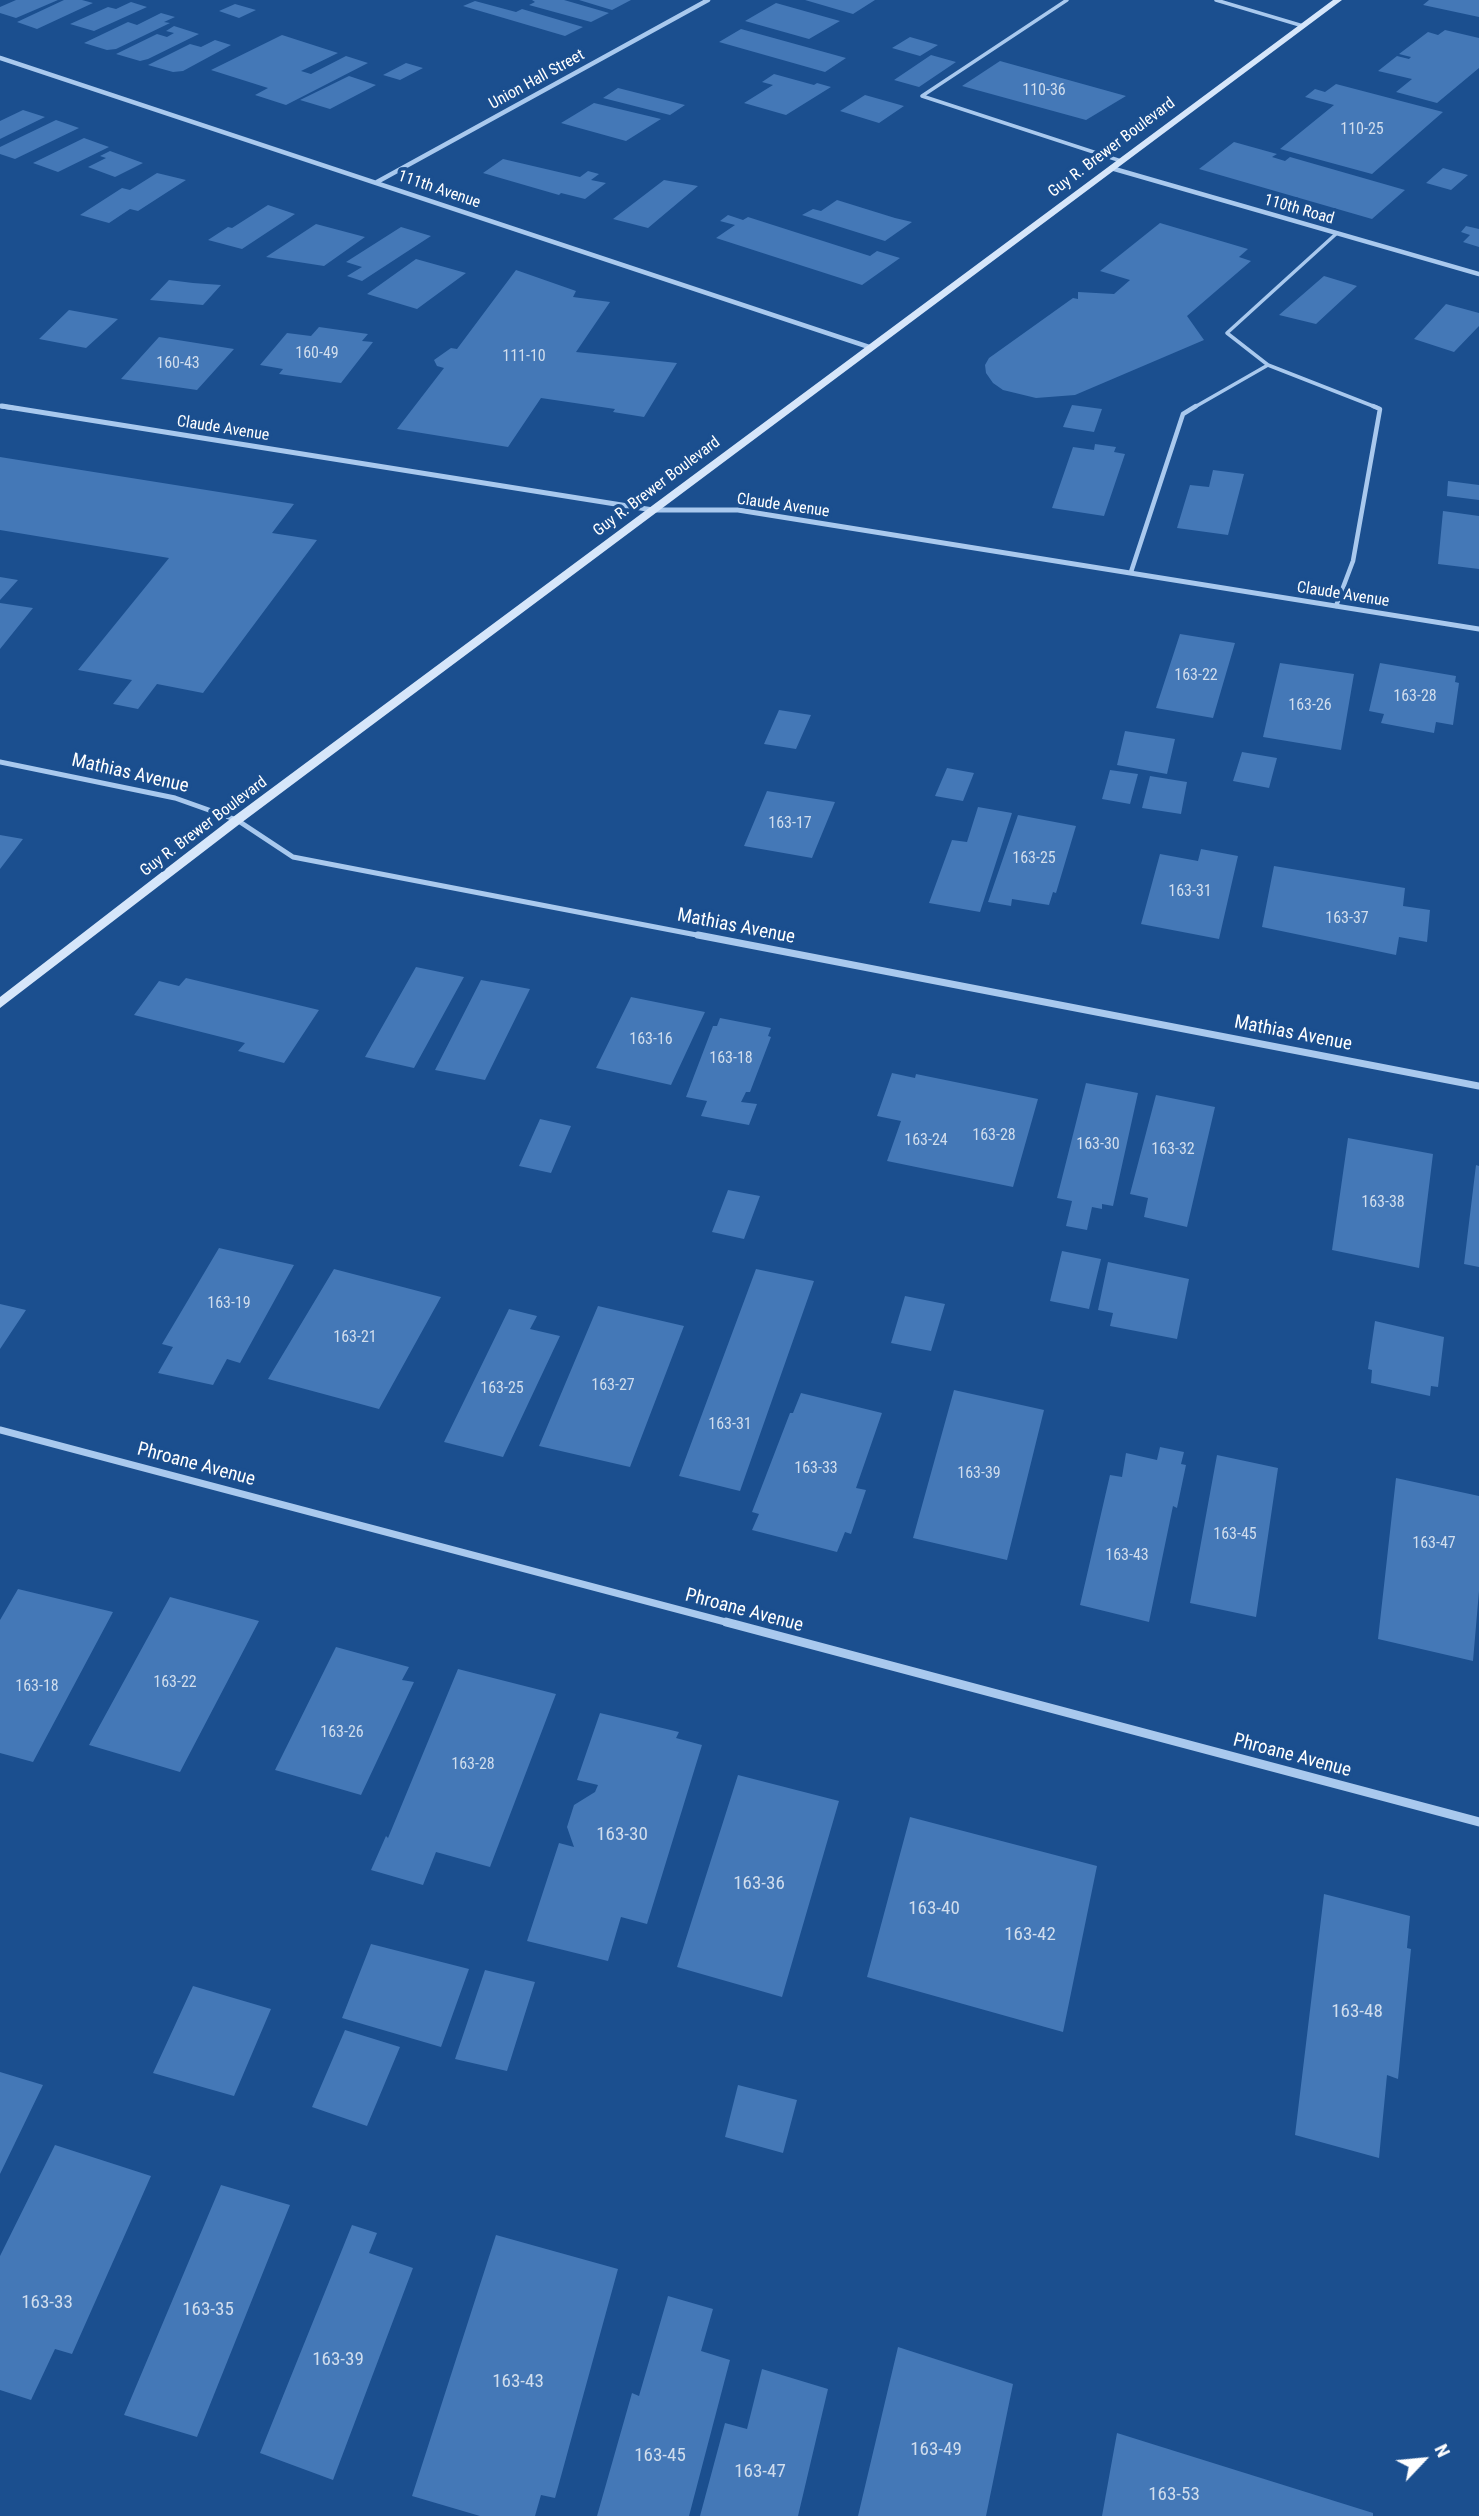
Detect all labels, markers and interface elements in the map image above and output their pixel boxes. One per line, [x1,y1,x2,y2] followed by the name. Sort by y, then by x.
[486,46,588,114] street label: Union Hall Street
[1022,81,1066,101] house number: 110-36
[1045,94,1179,202] street label: Guy R. Brewer Boulevard
[1340,120,1384,140] house number: 110-25
[395,167,483,213] street label: 111th Avenue
[1262,191,1336,229] street label: 110th Road
[295,344,339,364] house number: 160-49
[502,347,546,367] house number: 111-10
[156,354,200,374] house number: 160-43
[175,412,271,446] street label: Claude Avenue
[590,433,724,541] street label: Guy R. Brewer Boulevard
[735,490,831,522] street label: Claude Avenue
[1295,578,1391,612] street label: Claude Avenue
[1174,666,1218,686] house number: 163-22
[1393,687,1437,707] house number: 163-28
[1288,696,1332,716] house number: 163-26
[69,749,191,799] street label: Mathias Avenue
[137,773,271,881] street label: Guy R. Brewer Boulevard
[768,814,812,834] house number: 163-17
[1012,849,1056,869] house number: 163-25
[1168,882,1212,902] house number: 163-31
[675,904,797,950] street label: Mathias Avenue
[1325,909,1369,929] house number: 163-37
[1232,1011,1354,1057] street label: Mathias Avenue
[629,1030,673,1050] house number: 163-16
[709,1049,753,1069] house number: 163-18
[972,1126,1016,1146] house number: 163-28
[904,1131,948,1151] house number: 163-24
[1076,1135,1120,1155] house number: 163-30
[1151,1140,1195,1160] house number: 163-32
[1361,1193,1405,1213] house number: 163-38
[207,1294,251,1314] house number: 163-19
[333,1328,377,1348] house number: 163-21
[591,1376,635,1396] house number: 163-27
[480,1379,524,1399] house number: 163-25
[708,1415,752,1435] house number: 163-31
[135,1438,257,1492] street label: Phroane Avenue
[794,1459,838,1479] house number: 163-33
[957,1464,1001,1484] house number: 163-39
[1213,1525,1257,1545] house number: 163-45
[1412,1534,1456,1554] house number: 163-47
[1105,1546,1149,1566] house number: 163-43
[683,1584,805,1638] street label: Phroane Avenue
[153,1673,197,1693] house number: 163-22
[15,1677,59,1697] house number: 163-18
[320,1723,364,1743] house number: 163-26
[1231,1729,1353,1783] street label: Phroane Avenue
[451,1755,495,1775] house number: 163-28
[596,1824,648,1846] house number: 163-30
[733,1873,785,1895] house number: 163-36
[908,1898,960,1920] house number: 163-40
[1004,1924,1056,1946] house number: 163-42
[1331,2001,1383,2023] house number: 163-48
[21,2292,73,2314] house number: 163-33
[182,2299,234,2321] house number: 163-35
[312,2349,364,2371] house number: 163-39
[492,2371,544,2393] house number: 163-43
[1388,2425,1458,2495] north arrow
[910,2439,962,2461] house number: 163-49
[1429,2440,1455,2461] text: N
[634,2445,686,2467] house number: 163-45
[734,2461,786,2483] house number: 163-47
[1148,2484,1200,2506] house number: 163-53

